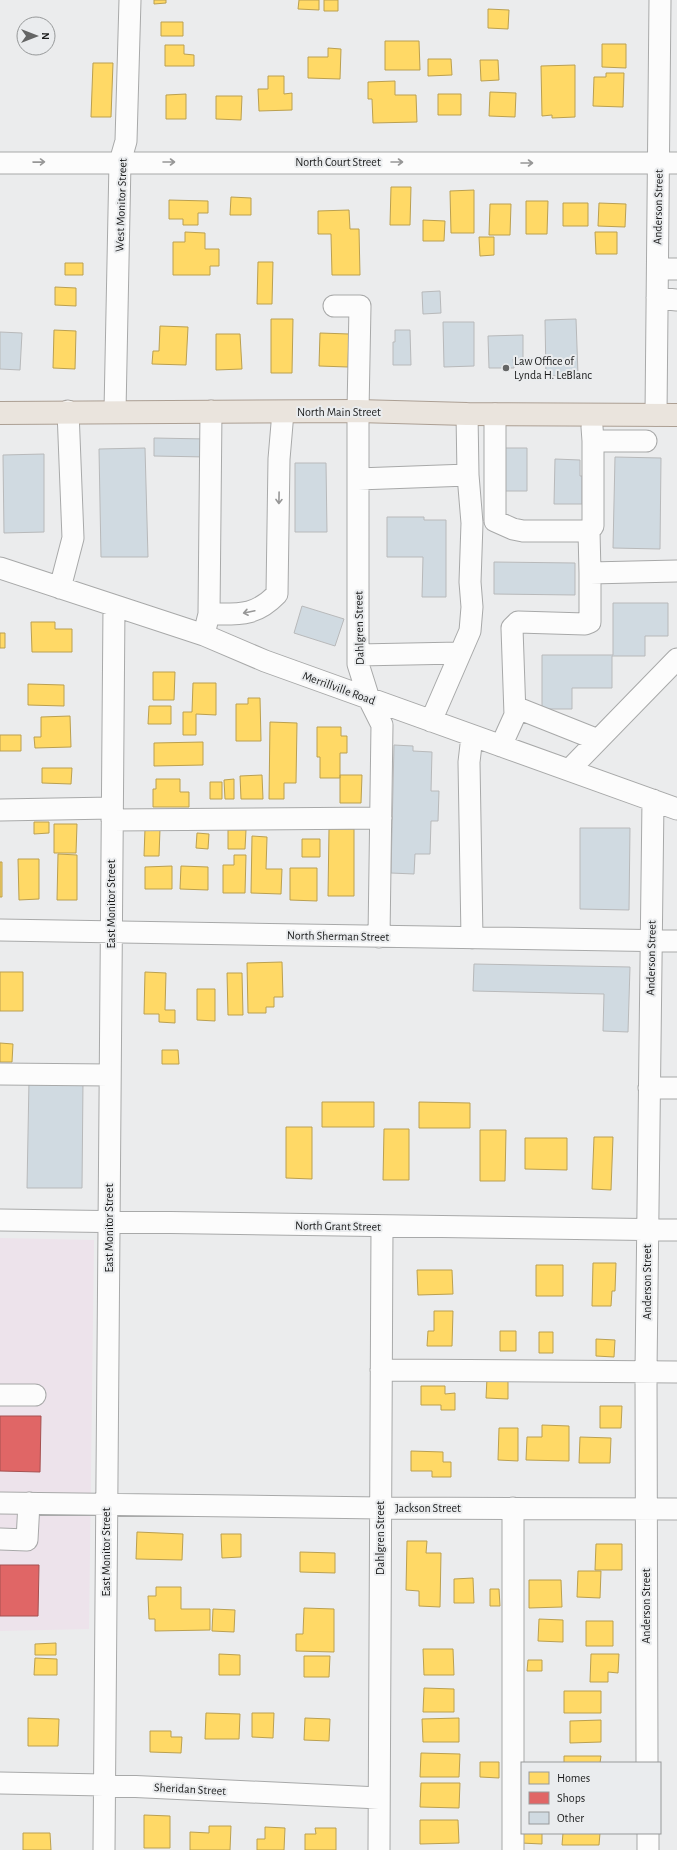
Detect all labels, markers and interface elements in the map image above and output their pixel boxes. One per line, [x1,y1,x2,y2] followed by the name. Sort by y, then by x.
[16,16,56,56] north arrow
[40,32,51,40] text: N
[295,156,381,168] street label: North Court Street
[32,158,45,166] one-way arrow
[113,158,129,252] street label: West Monitor Street
[162,158,175,166] one-way arrow
[390,158,403,166] one-way arrow
[520,159,533,167] one-way arrow
[651,169,665,245] street label: Anderson Street
[514,355,592,382] place label: Law Office of Lynda H. LeBlanc
[501,363,511,373] marker: Law Office of Lynda H. LeBlanc
[297,406,381,418] street label: North Main Street
[275,491,283,504] one-way arrow
[352,591,366,665] street label: Dahlgren Street
[243,608,256,616] one-way arrow
[301,669,377,707] street label: Merrillville Road
[105,859,117,948] street label: East Monitor Street
[644,920,658,996] street label: Anderson Street
[287,929,389,943] street label: North Sherman Street
[103,1183,115,1272] street label: East Monitor Street
[295,1219,381,1233] street label: North Grant Street
[641,1244,653,1320] street label: Anderson Street
[374,1501,386,1575] street label: Dahlgren Street
[395,1502,461,1514] street label: Jackson Street
[100,1507,112,1596] street label: East Monitor Street
[640,1568,652,1644] street label: Anderson Street
[521,1762,661,1834] legend
[557,1772,590,1784] text: Homes
[154,1781,227,1797] street label: Sheridan Street
[557,1792,585,1804] text: Shops
[557,1812,584,1824] text: Other

